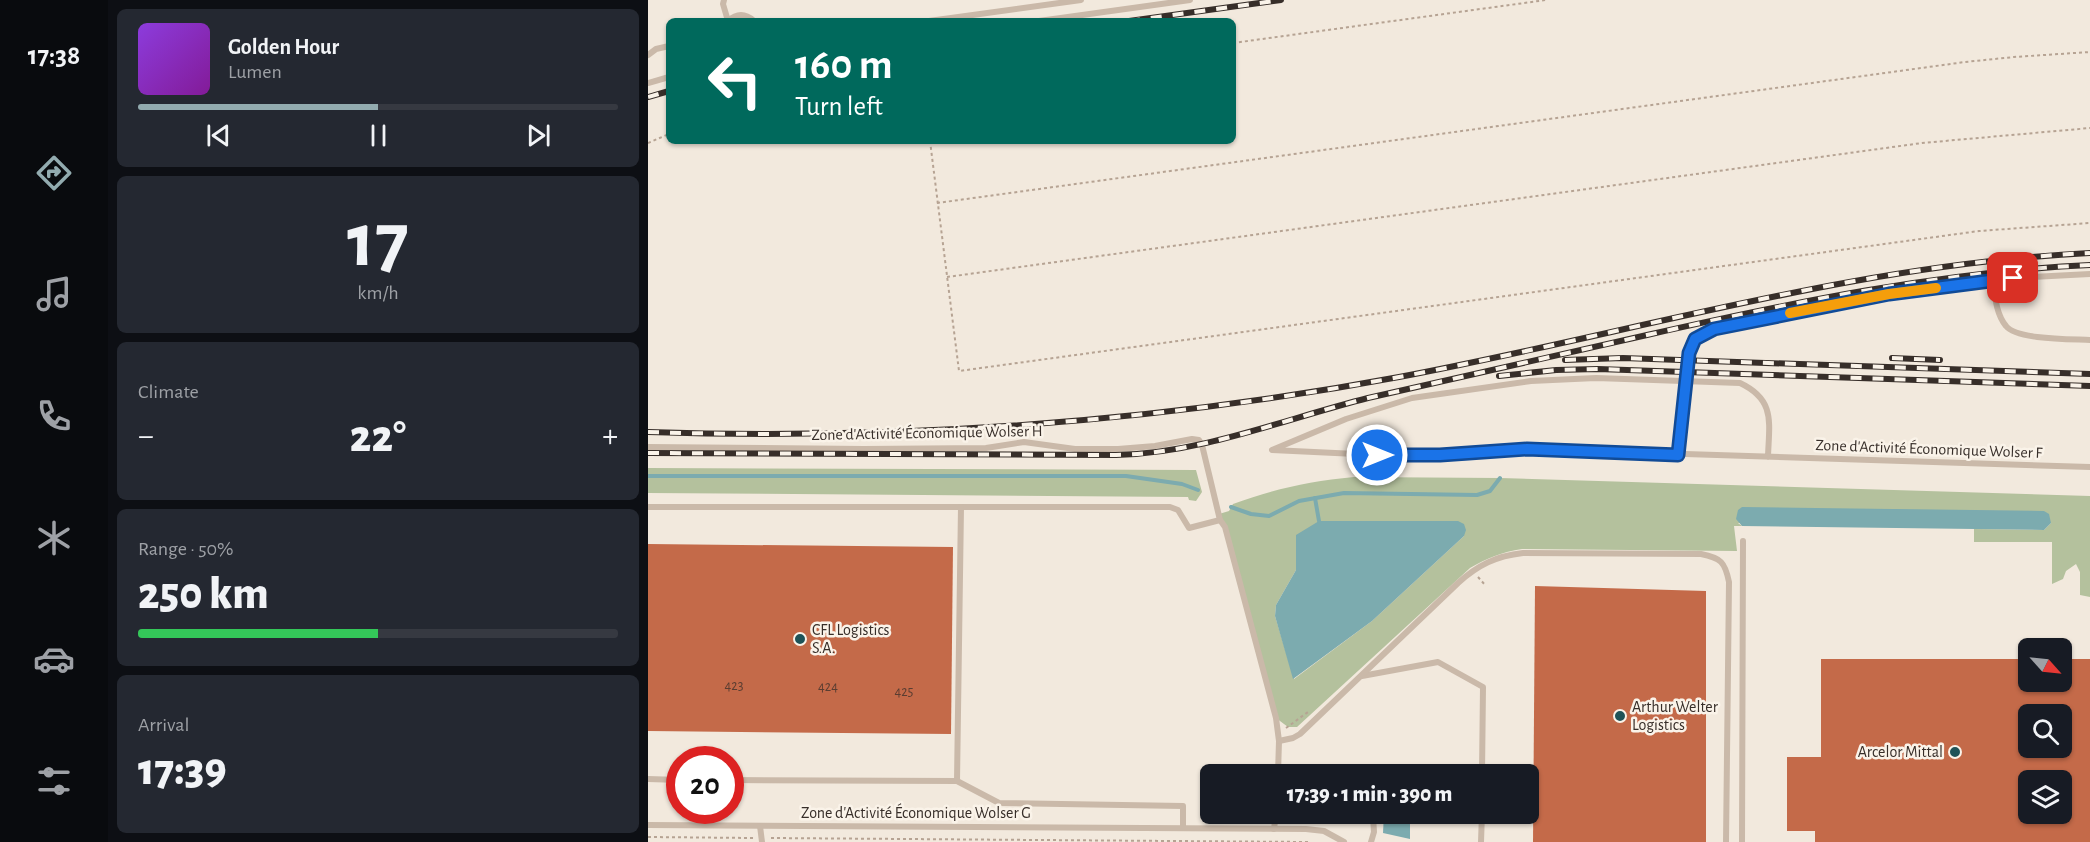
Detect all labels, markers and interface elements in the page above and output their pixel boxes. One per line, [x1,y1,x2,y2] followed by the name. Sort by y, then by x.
[228,36,339,58] text: Golden Hour
[28,42,80,69] text: 17:38
[696,42,774,120] icon: left
[795,44,893,86] text: 160 m
[228,62,282,82] text: Lumen
[795,93,883,120] text: Turn left
[202,119,235,152] icon: previous
[362,119,395,152] icon: pause
[522,119,555,152] icon: next
[33,152,75,194] icon: directions
[347,203,409,281] text: 17
[1987,252,2038,303] pin
[1996,261,2029,294] icon: arrive
[33,273,75,315] icon: music
[357,283,399,303] text: km/h
[138,382,199,402] text: Climate
[33,395,75,437] icon: phone
[350,415,406,460] text: 22°
[138,420,154,453] text: −
[602,420,618,453] text: +
[811,421,1043,443] street label: Zone d'Activité Économique Wolser H
[1345,423,1409,487] position arrow
[1815,435,2044,461] street label: Zone d'Activité Économique Wolser F
[33,517,75,559] icon: climate
[138,539,234,559] text: Range · 50%
[138,572,269,617] text: 250 km
[812,622,890,656] place label: CFL Logistics S.A.
[793,632,807,646] marker: CFL Logistics S.A.
[33,638,75,680] icon: car
[2018,638,2072,692] north arrow
[2018,638,2072,824] map controls
[725,679,744,693] house number: 423
[818,680,838,694] house number: 424
[895,685,914,699] house number: 425
[1632,699,1719,733] place label: Arthur Welter Logistics
[2018,704,2072,758] button: search
[1613,709,1627,723] marker: Arthur Welter Logistics
[138,715,189,735] text: Arrival
[1858,744,1943,760] place label: Arcelor Mittal
[1948,745,1962,759] marker: Arcelor Mittal
[666,746,744,824] speed limit sign: 20
[138,748,226,793] text: 17:39
[33,760,75,802] icon: filters
[2018,770,2072,824] button: layers
[1287,783,1452,805] text: 17:39 · 1 min · 390 m
[801,803,1031,821] street label: Zone d'Activité Économique Wolser G

